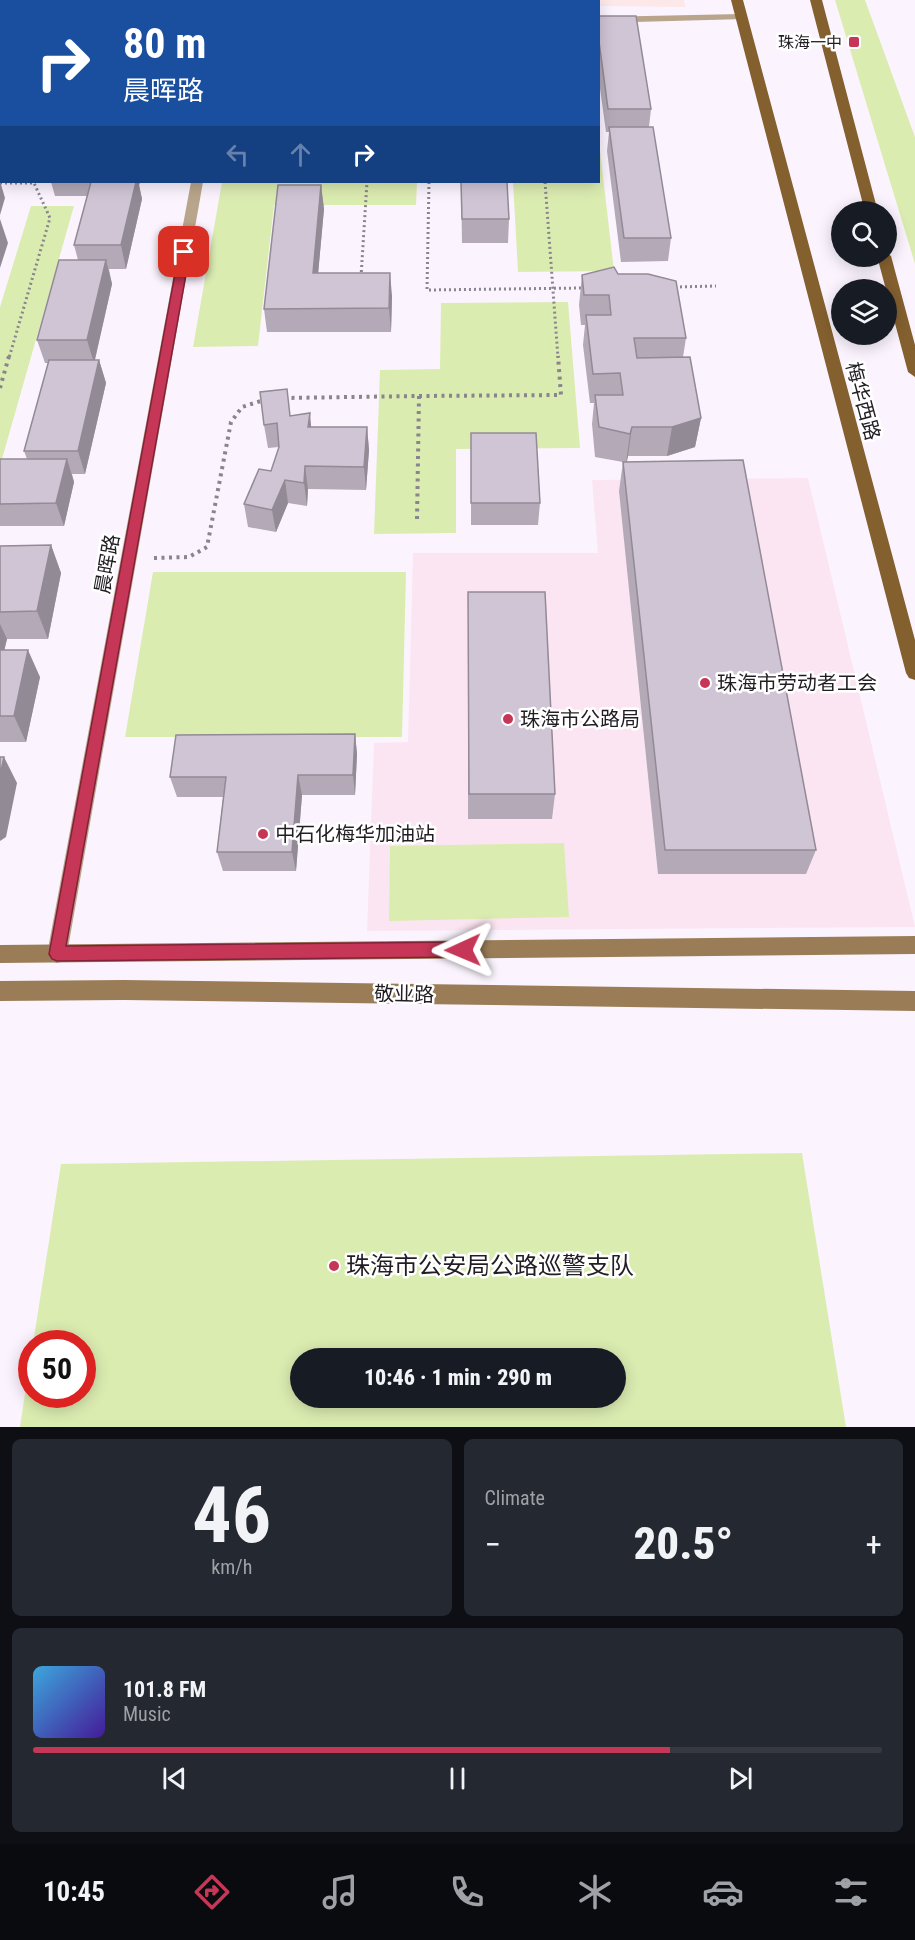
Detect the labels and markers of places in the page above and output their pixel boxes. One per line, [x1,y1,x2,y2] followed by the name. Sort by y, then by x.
[778,33,842,52] place label: 珠海一中
[847,35,861,49] marker: 珠海一中
[158,226,209,277] pin
[717,671,877,695] place label: 珠海市劳动者工会
[698,676,712,690] marker: 珠海市劳动者工会
[520,707,640,731] place label: 珠海市公路局
[501,712,515,726] marker: 珠海市公路局
[275,822,435,846] place label: 中石化梅华加油站
[256,827,270,841] marker: 中石化梅华加油站
[346,1252,634,1280] place label: 珠海市公安局公路巡警支队
[327,1259,341,1273] marker: 珠海市公安局公路巡警支队

